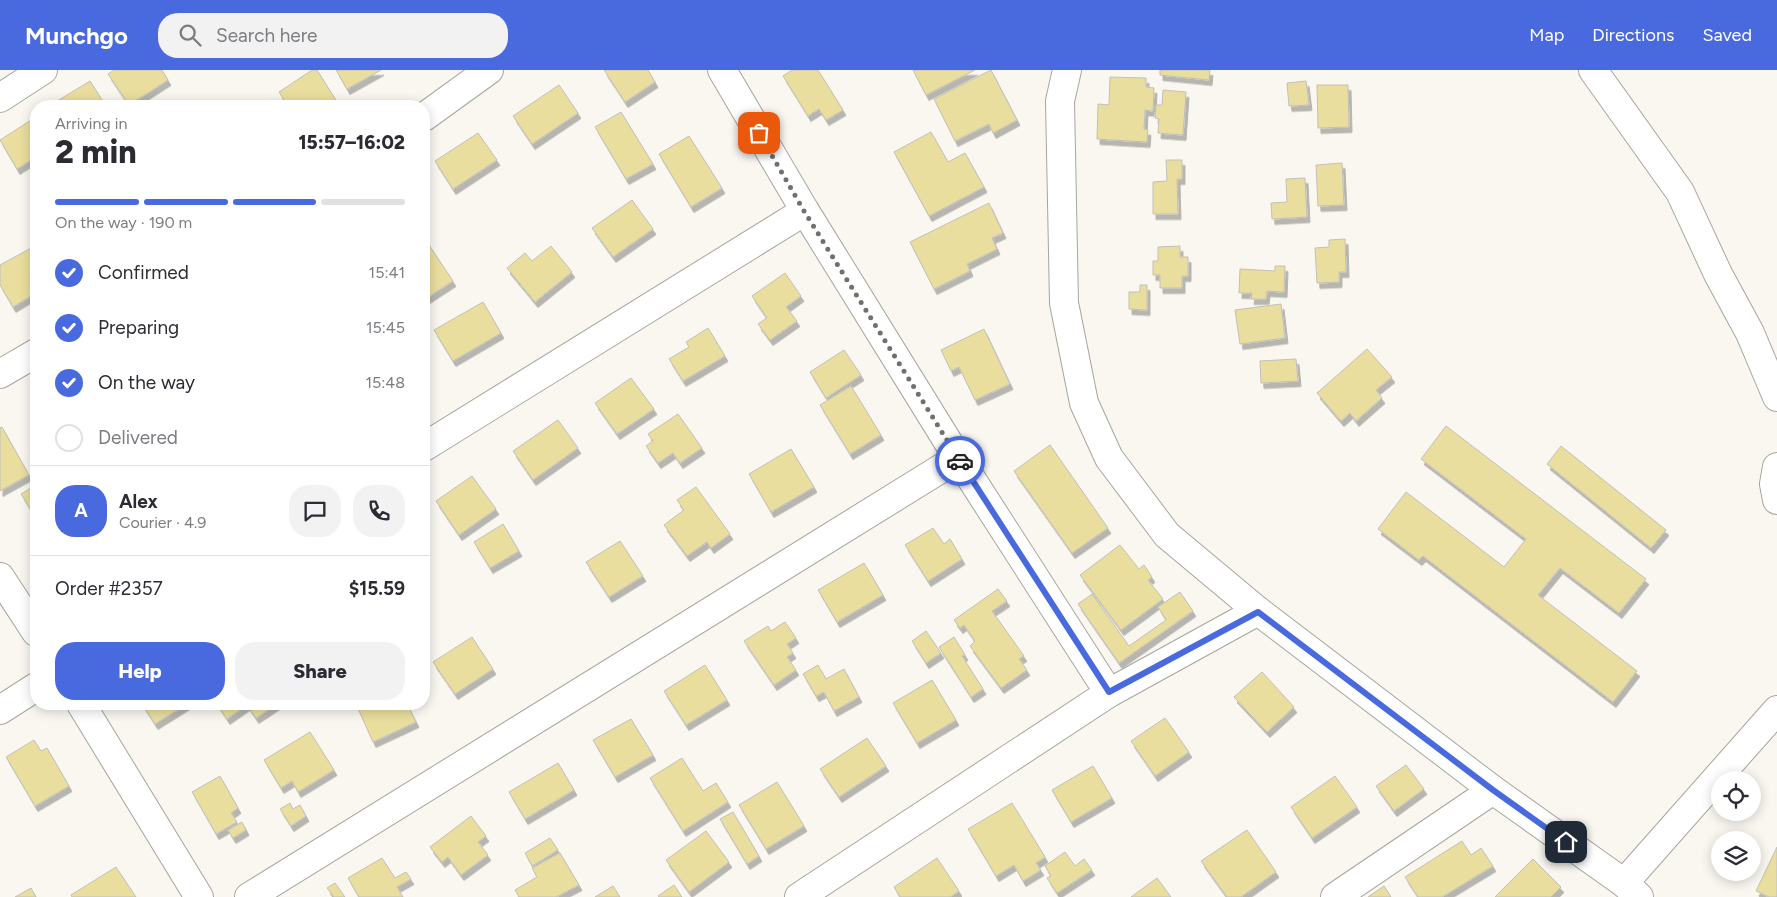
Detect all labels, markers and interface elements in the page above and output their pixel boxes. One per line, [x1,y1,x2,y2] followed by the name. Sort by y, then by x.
[158,13,508,58] search box
[25,21,128,50] text: Munchgo
[176,21,204,49] icon: search
[216,24,317,47] text: Search here
[1529,24,1564,46] text: Map
[1592,24,1674,46] text: Directions
[1702,24,1752,46] text: Saved
[738,112,780,154] pin
[55,114,127,133] text: Arriving in
[745,119,773,147] icon: bag
[298,131,405,154] text: 15:57–16:02
[55,133,137,171] text: 2 min
[55,213,192,232] text: On the way · 190 m
[55,259,83,287] icon: check
[98,261,189,284] text: Confirmed
[369,263,405,282] text: 15:41
[55,314,83,342] icon: check
[98,316,179,339] text: Preparing
[366,318,405,337] text: 15:45
[55,369,83,397] icon: check
[98,371,195,394] text: On the way
[365,373,405,392] text: 15:48
[98,426,178,449] text: Delivered
[935,436,985,486] courier
[946,447,974,475] icon: car
[289,485,341,537] button: chat
[353,485,405,537] button: phone
[119,490,158,513] text: Alex
[74,499,88,522] text: A
[119,513,206,532] text: Courier · 4.9
[55,577,163,600] text: Order #2357
[349,577,405,600] text: $15.59
[55,642,225,700] button: Help
[235,642,405,700] button: Share
[1711,771,1761,881] map controls
[1711,771,1761,821] button: locate
[1545,821,1587,863] pin
[1552,828,1580,856] icon: home
[1711,831,1761,881] button: layers

